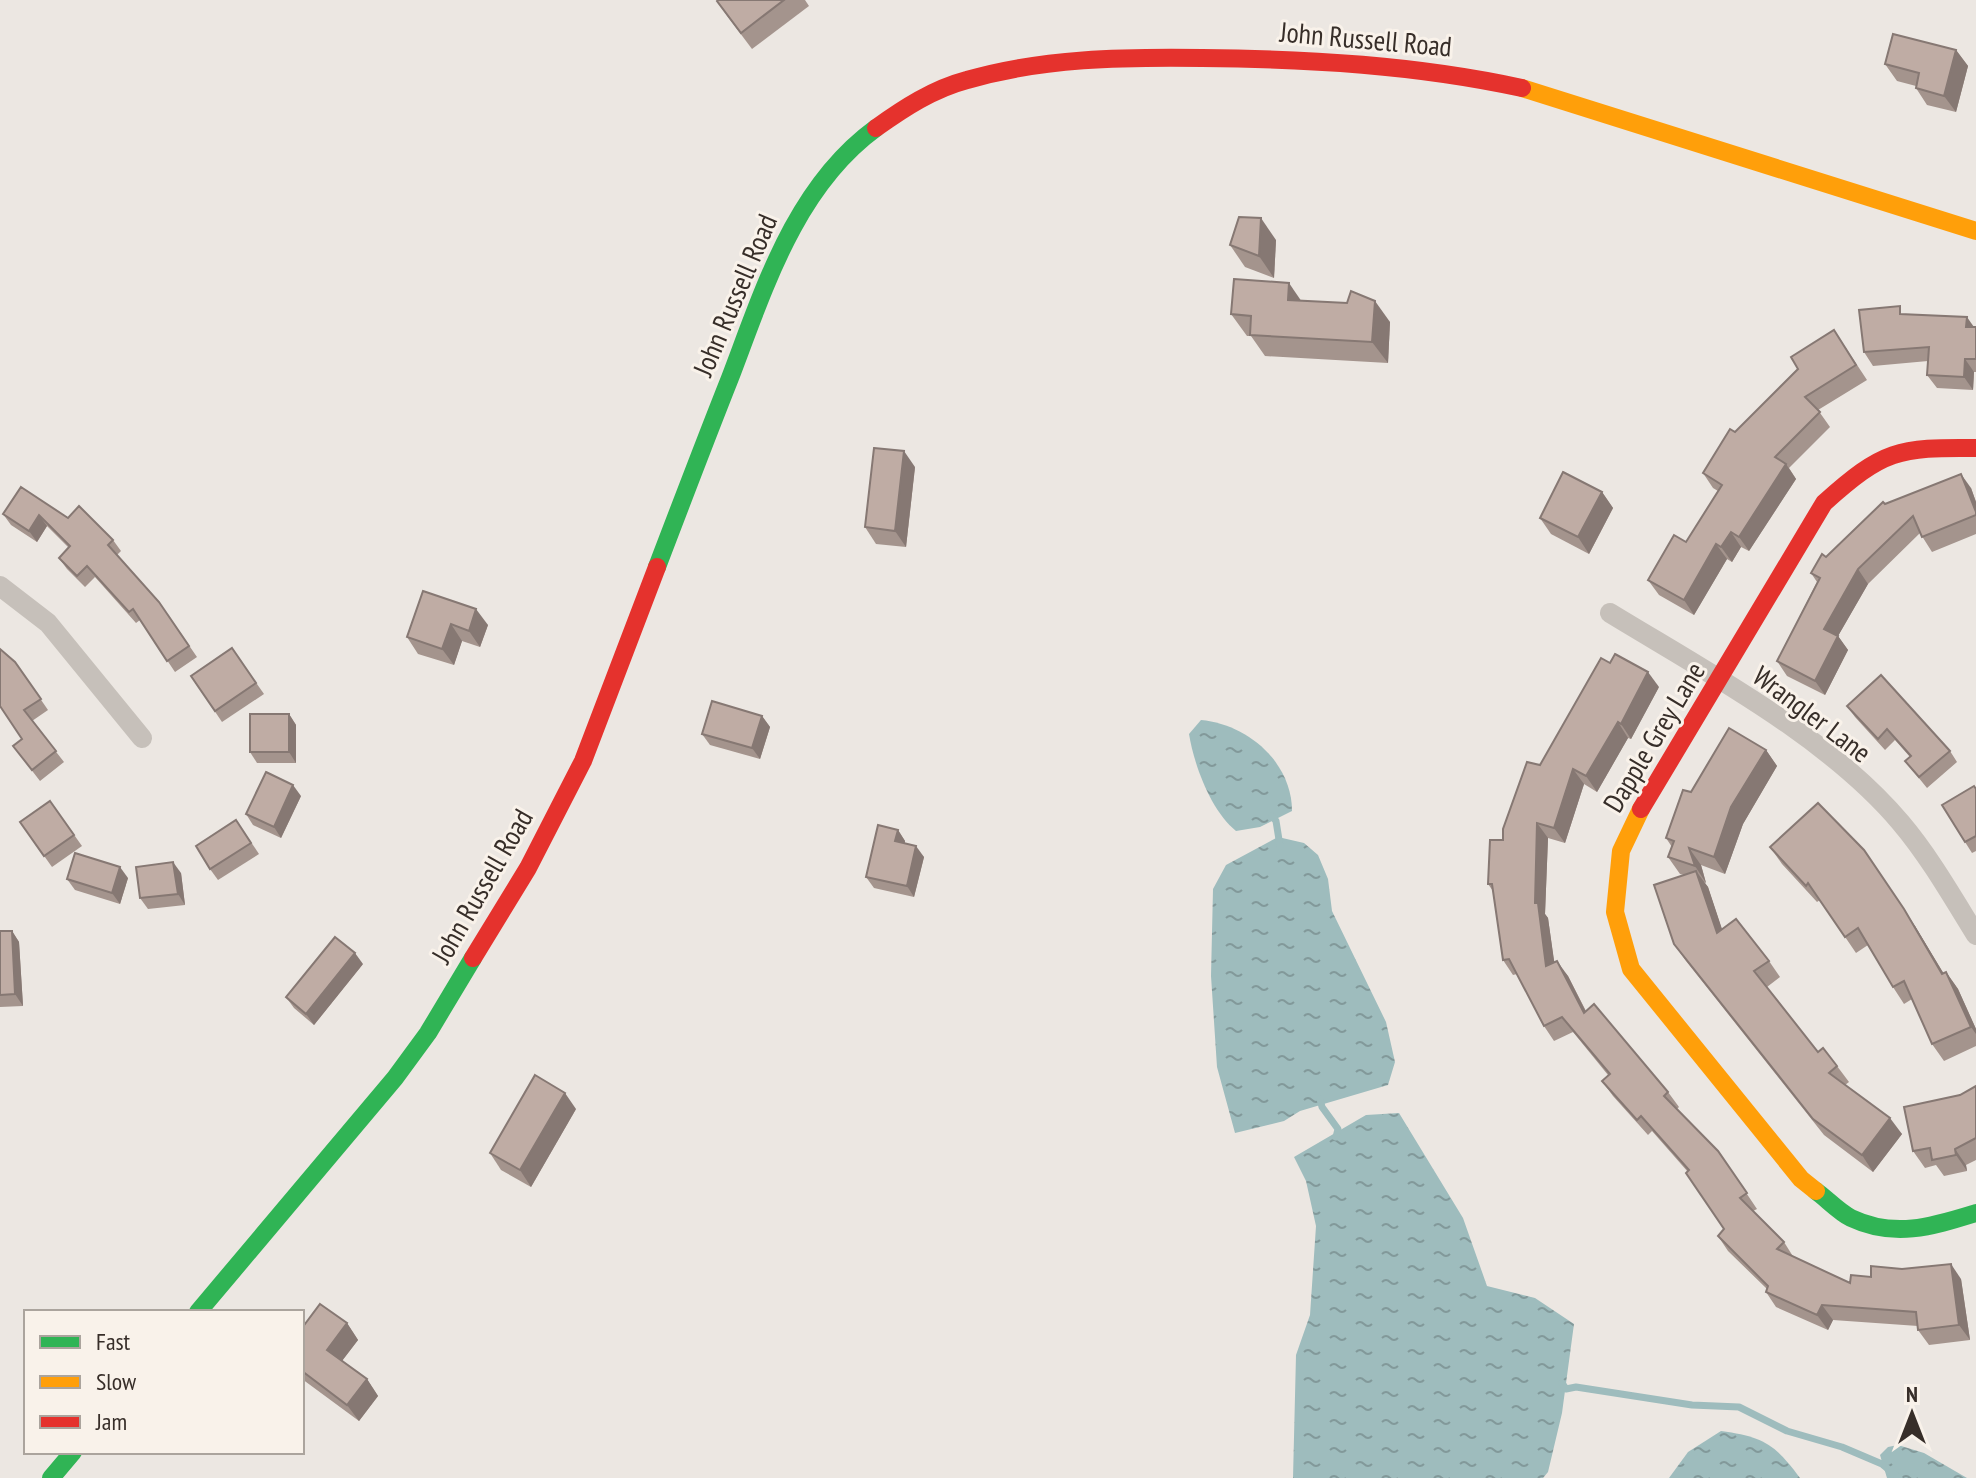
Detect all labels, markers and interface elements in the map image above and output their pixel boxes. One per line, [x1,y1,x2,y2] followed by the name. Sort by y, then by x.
[1278,12,1453,64] street label: John Russell Road
[683,208,785,382] street label: John Russell Road
[1594,655,1713,819] street label: Dapple Grey Lane
[1746,657,1879,770] street label: Wrangler Lane
[422,802,541,970] street label: John Russell Road
[24,1310,304,1454] legend
[96,1326,131,1357] text: Fast
[96,1366,137,1397] text: Slow
[1872,1374,1952,1454] north arrow
[1906,1380,1918,1408] text: N
[95,1406,127,1437] text: Jam

